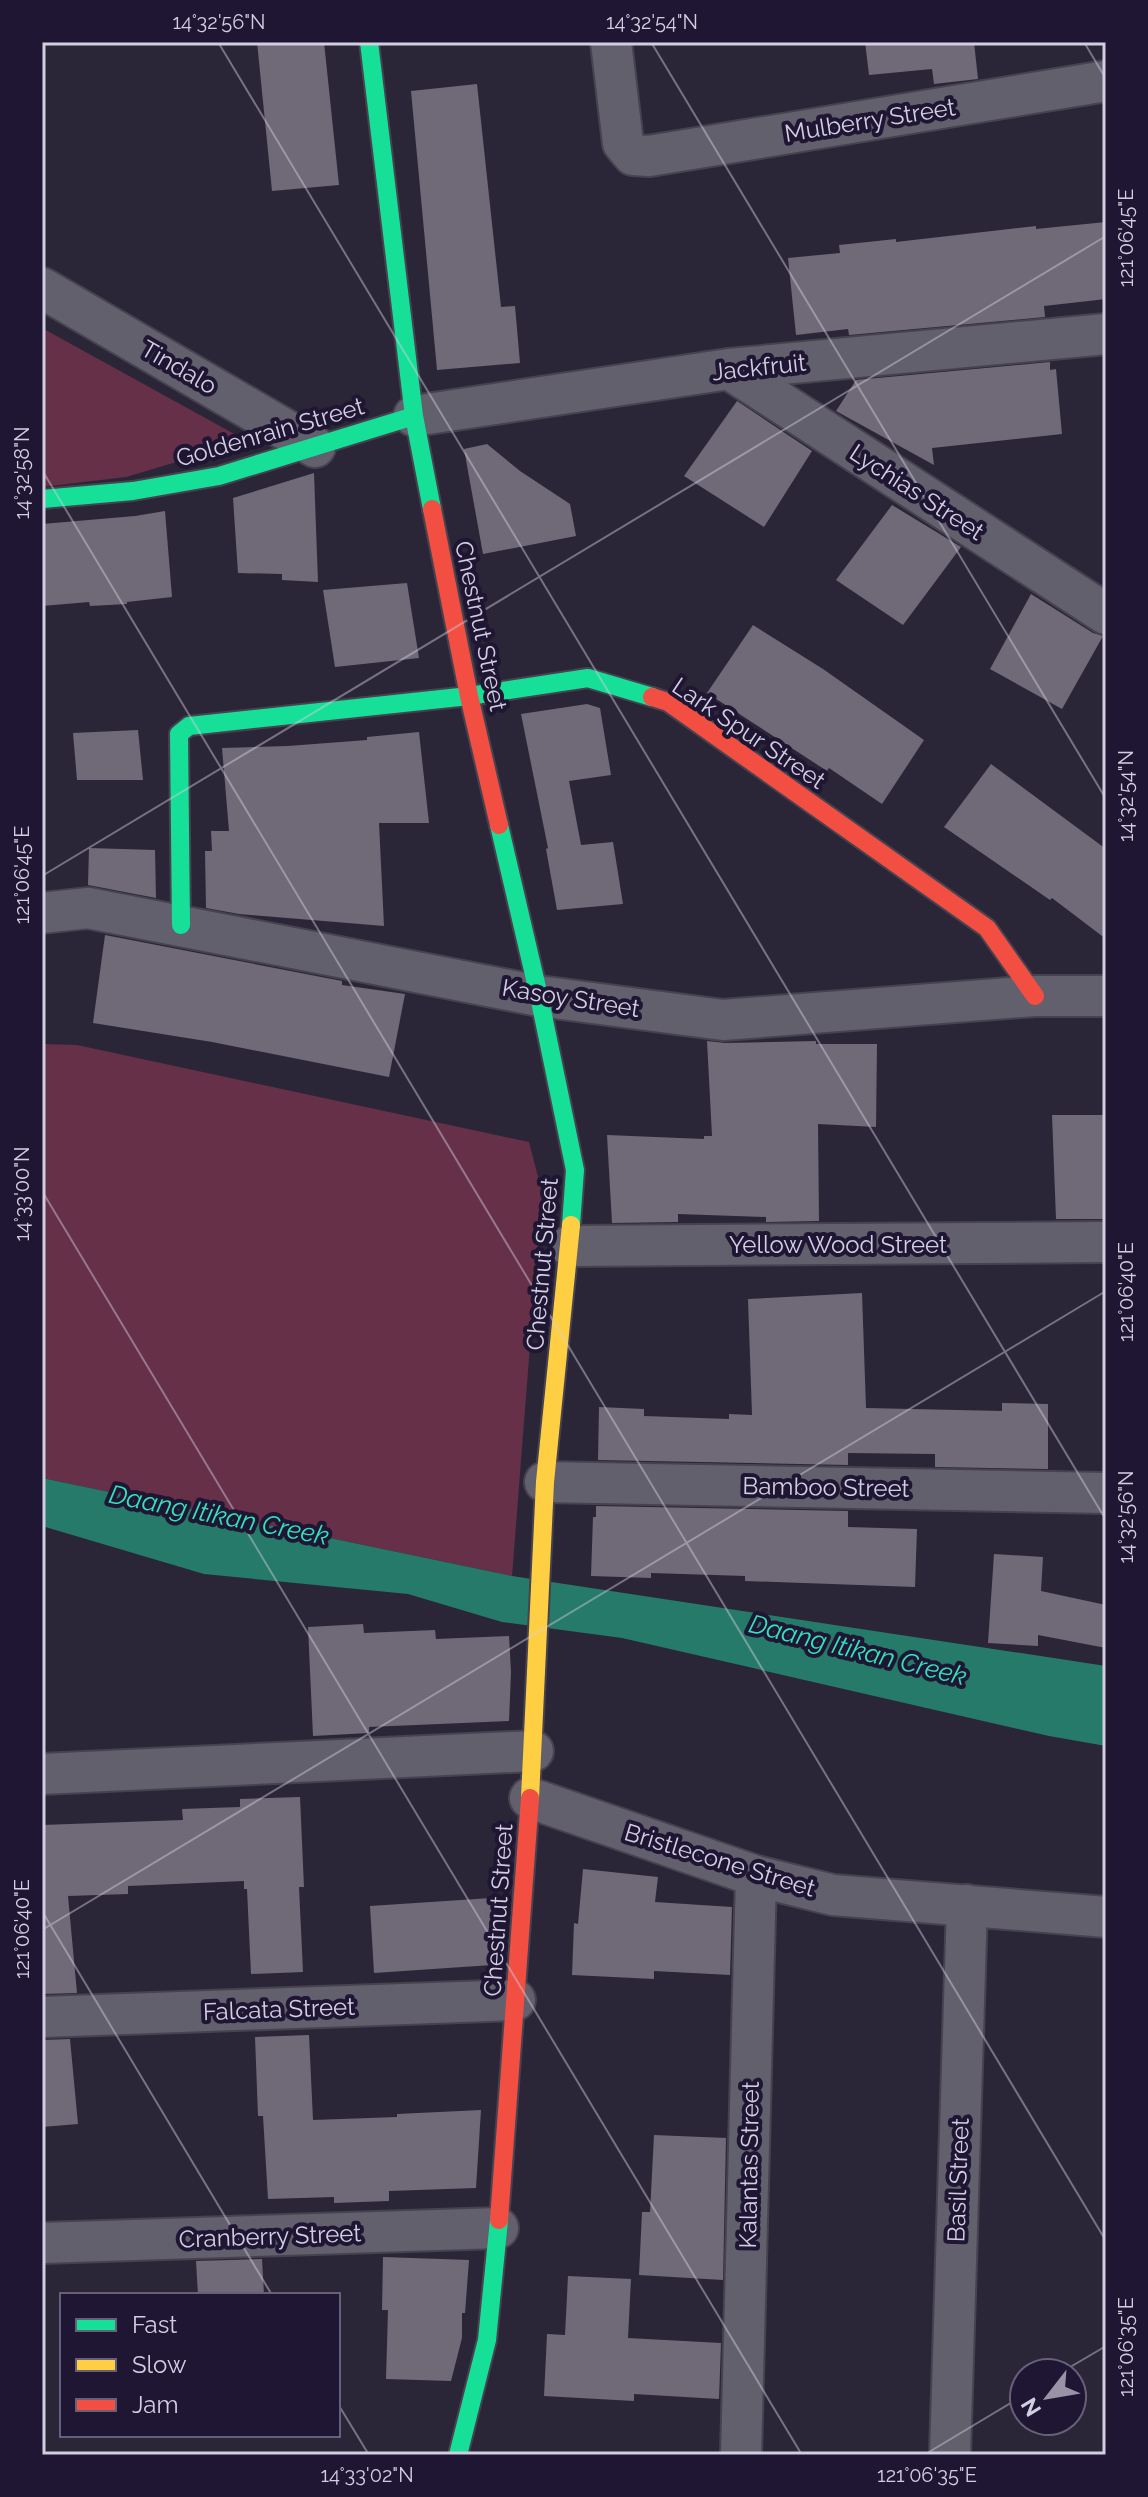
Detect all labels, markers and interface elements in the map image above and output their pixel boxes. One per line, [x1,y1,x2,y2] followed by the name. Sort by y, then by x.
[172,10,266,34] text: 14°32'56"N
[606,10,698,34] text: 14°32'54"N
[782,92,958,148] street label: Mulberry Street
[1114,189,1138,287] text: 121°06'45"E
[136,334,222,400] street label: Tindalo
[711,348,807,386] street label: Jackfruit
[173,391,367,473] street label: Goldenrain Street
[10,427,34,519] text: 14°32'58"N
[844,438,990,546] street label: Lychias Street
[449,538,513,714] street label: Chestnut Street
[667,671,831,795] street label: Lark Spur Street
[1114,750,1138,842] text: 14°32'54"N
[10,826,34,924] text: 121°06'45"E
[500,973,642,1023] street label: Kasoy Street
[10,1147,34,1241] text: 14°33'00"N
[520,1177,564,1351] street label: Chestnut Street
[729,1230,947,1259] street label: Yellow Wood Street
[1114,1242,1138,1342] text: 121°06'40"E
[1114,1470,1138,1564] text: 14°32'56"N
[742,1471,910,1503] street label: Bamboo Street
[107,1479,331,1551] water label: Daang Itikan Creek
[746,1608,970,1692] water label: Daang Itikan Creek
[621,1817,819,1903] street label: Bristlecone Street
[477,1823,519,1997] street label: Chestnut Street
[10,1879,34,1979] text: 121°06'40"E
[202,1992,356,2026] street label: Falcata Street
[733,2081,765,2249] street label: Kalantas Street
[941,2117,975,2243] street label: Basil Street
[178,2218,362,2254] street label: Cranberry Street
[60,2293,340,2437] legend
[1114,2297,1138,2397] text: 121°06'35"E
[132,2310,177,2339] text: Fast
[132,2350,187,2379] text: Slow
[1008,2357,1088,2437] north arrow
[132,2390,178,2419] text: Jam
[1015,2393,1046,2421] text: N
[320,2463,414,2487] text: 14°33'02"N
[877,2463,977,2487] text: 121°06'35"E

